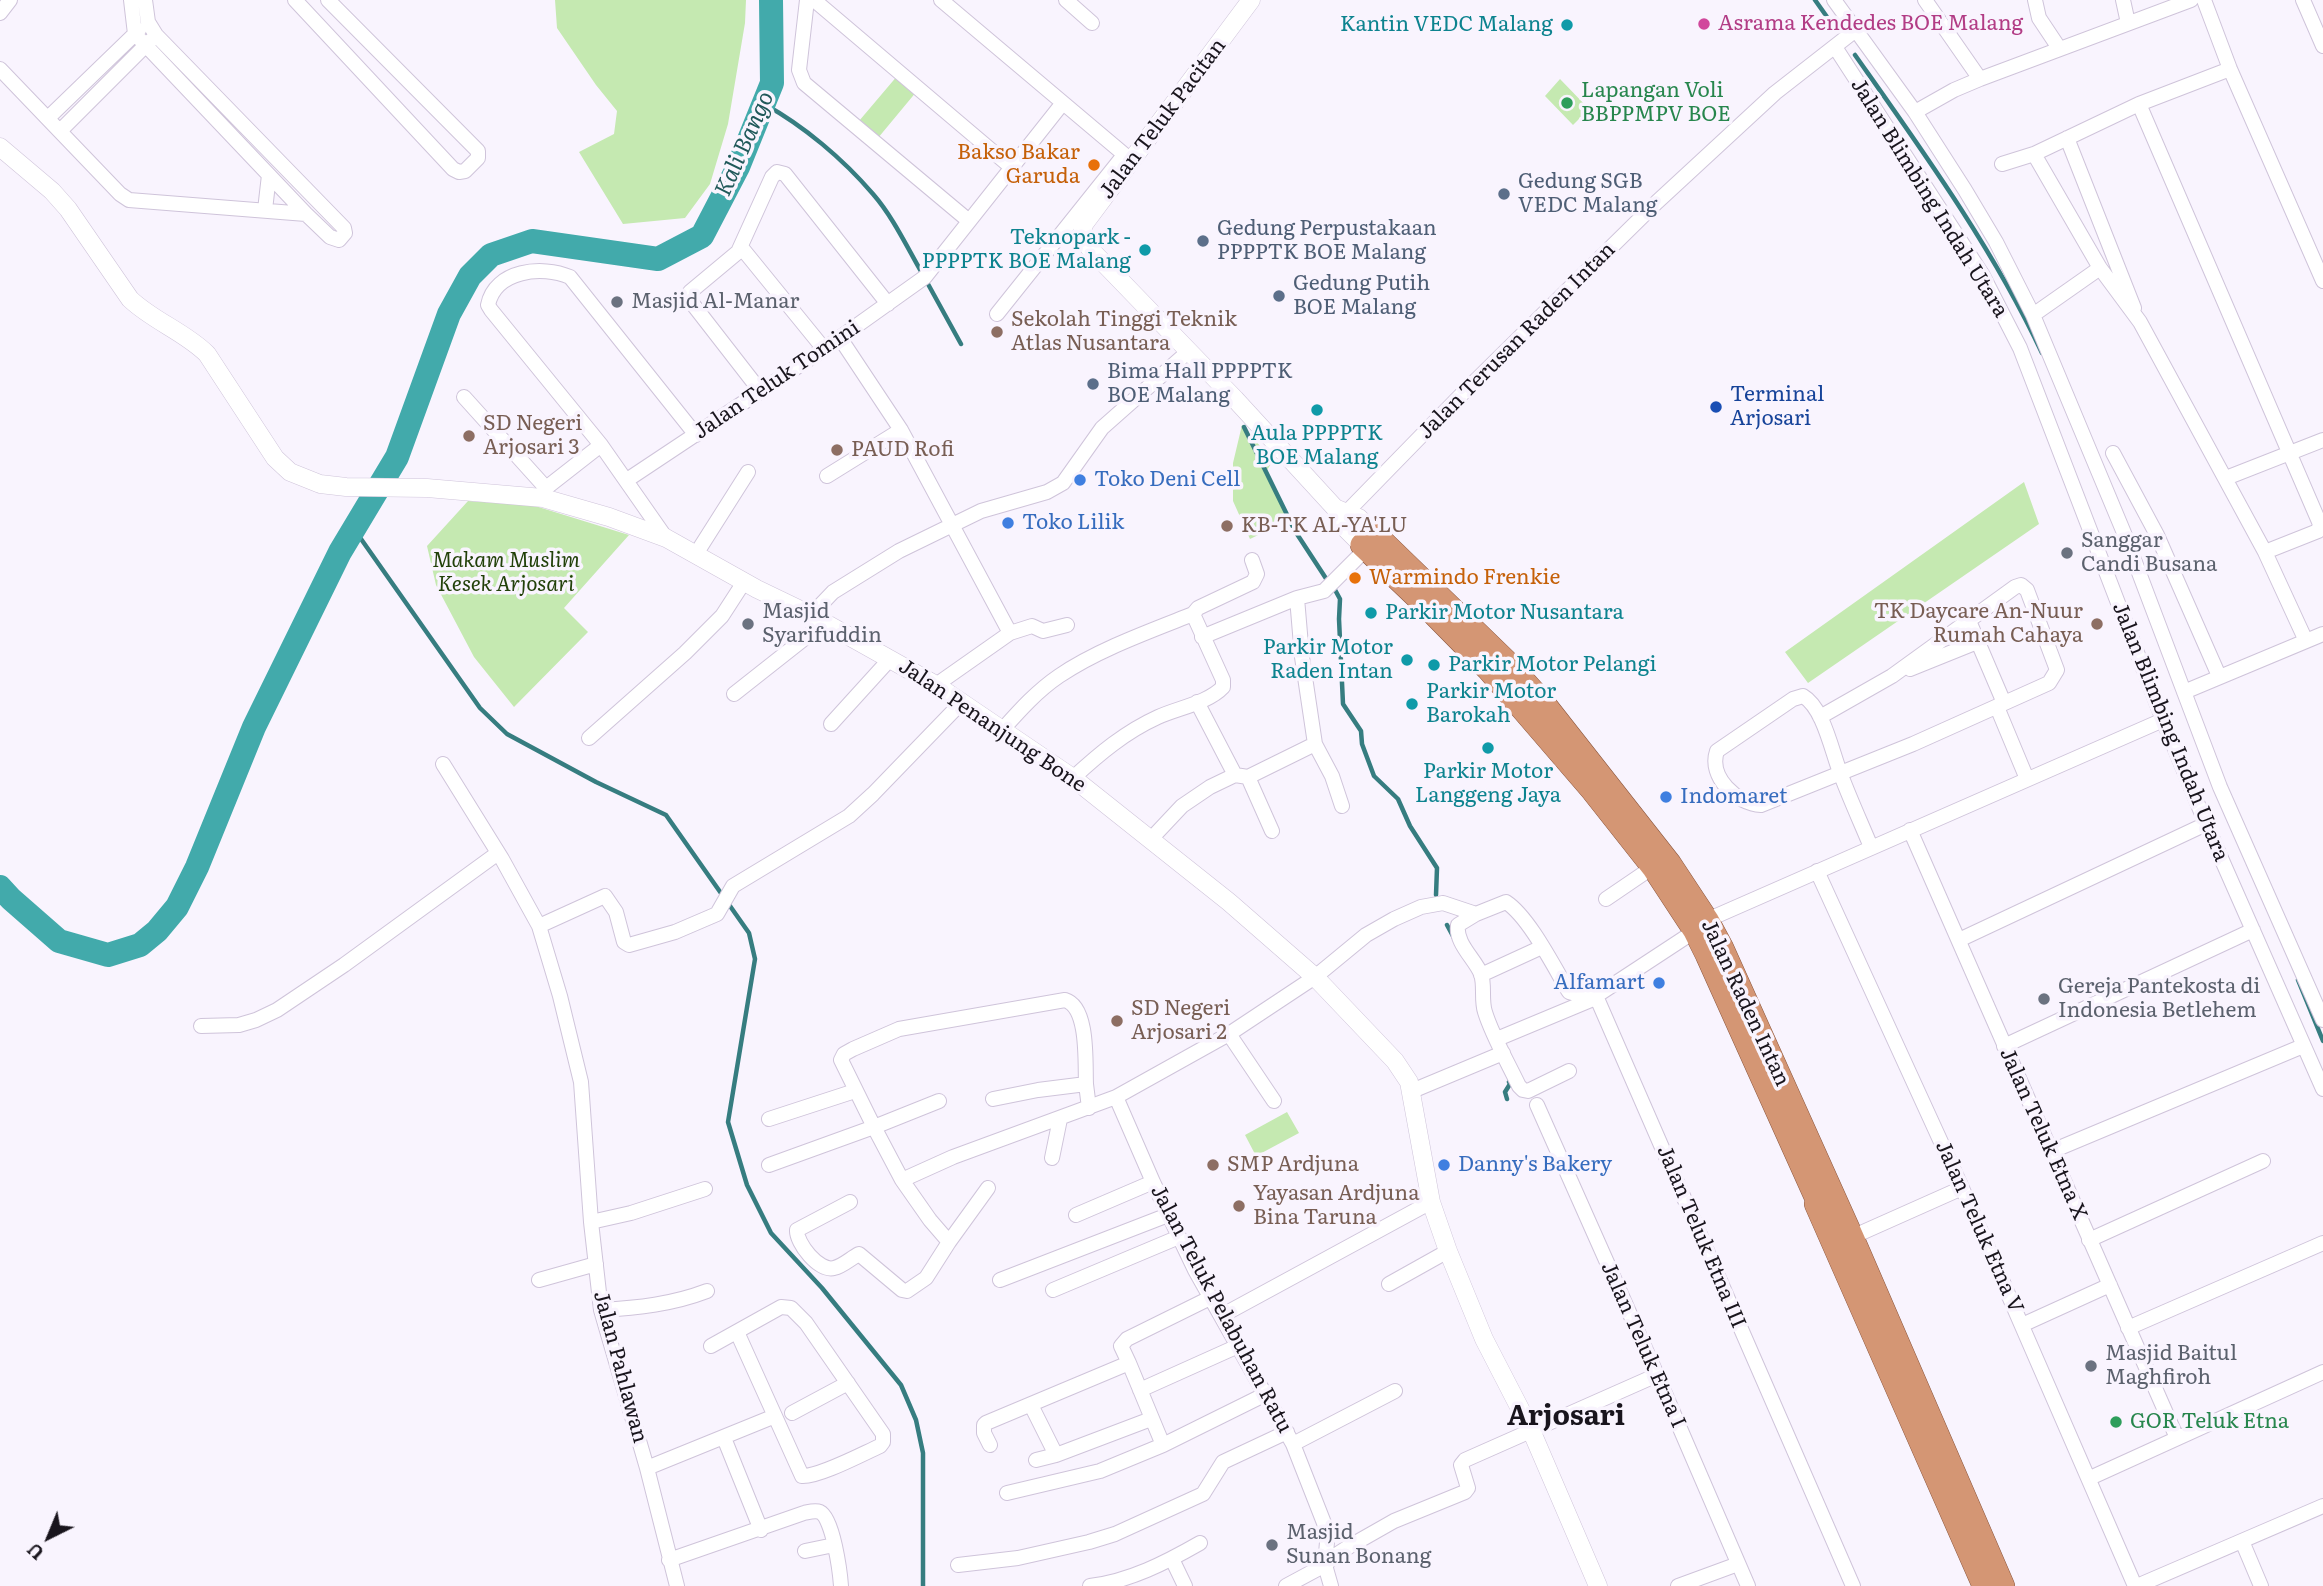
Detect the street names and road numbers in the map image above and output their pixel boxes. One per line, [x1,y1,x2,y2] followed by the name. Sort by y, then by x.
[1095,34,1231,204] street label: Jalan Teluk Pacitan
[1845,74,2013,322] street label: Jalan Blimbing Indah Utara
[1413,237,1621,445] street label: Jalan Terusan Raden Intan
[689,315,865,445] street label: Jalan Teluk Tomini
[2106,599,2234,865] street label: Jalan Blimbing Indah Utara
[894,654,1090,798] street label: Jalan Penanjung Bone
[1695,916,1795,1090] street label: Jalan Raden Intan
[1994,1044,2092,1224] street label: Jalan Teluk Etna X
[1930,1137,2028,1317] street label: Jalan Teluk Etna V
[1651,1142,1751,1332] street label: Jalan Teluk Etna III
[1145,1181,1297,1437] street label: Jalan Teluk Pelabuhan Ratu
[1595,1258,1691,1432] street label: Jalan Teluk Etna I
[588,1288,652,1446] street label: Jalan Pahlawan

